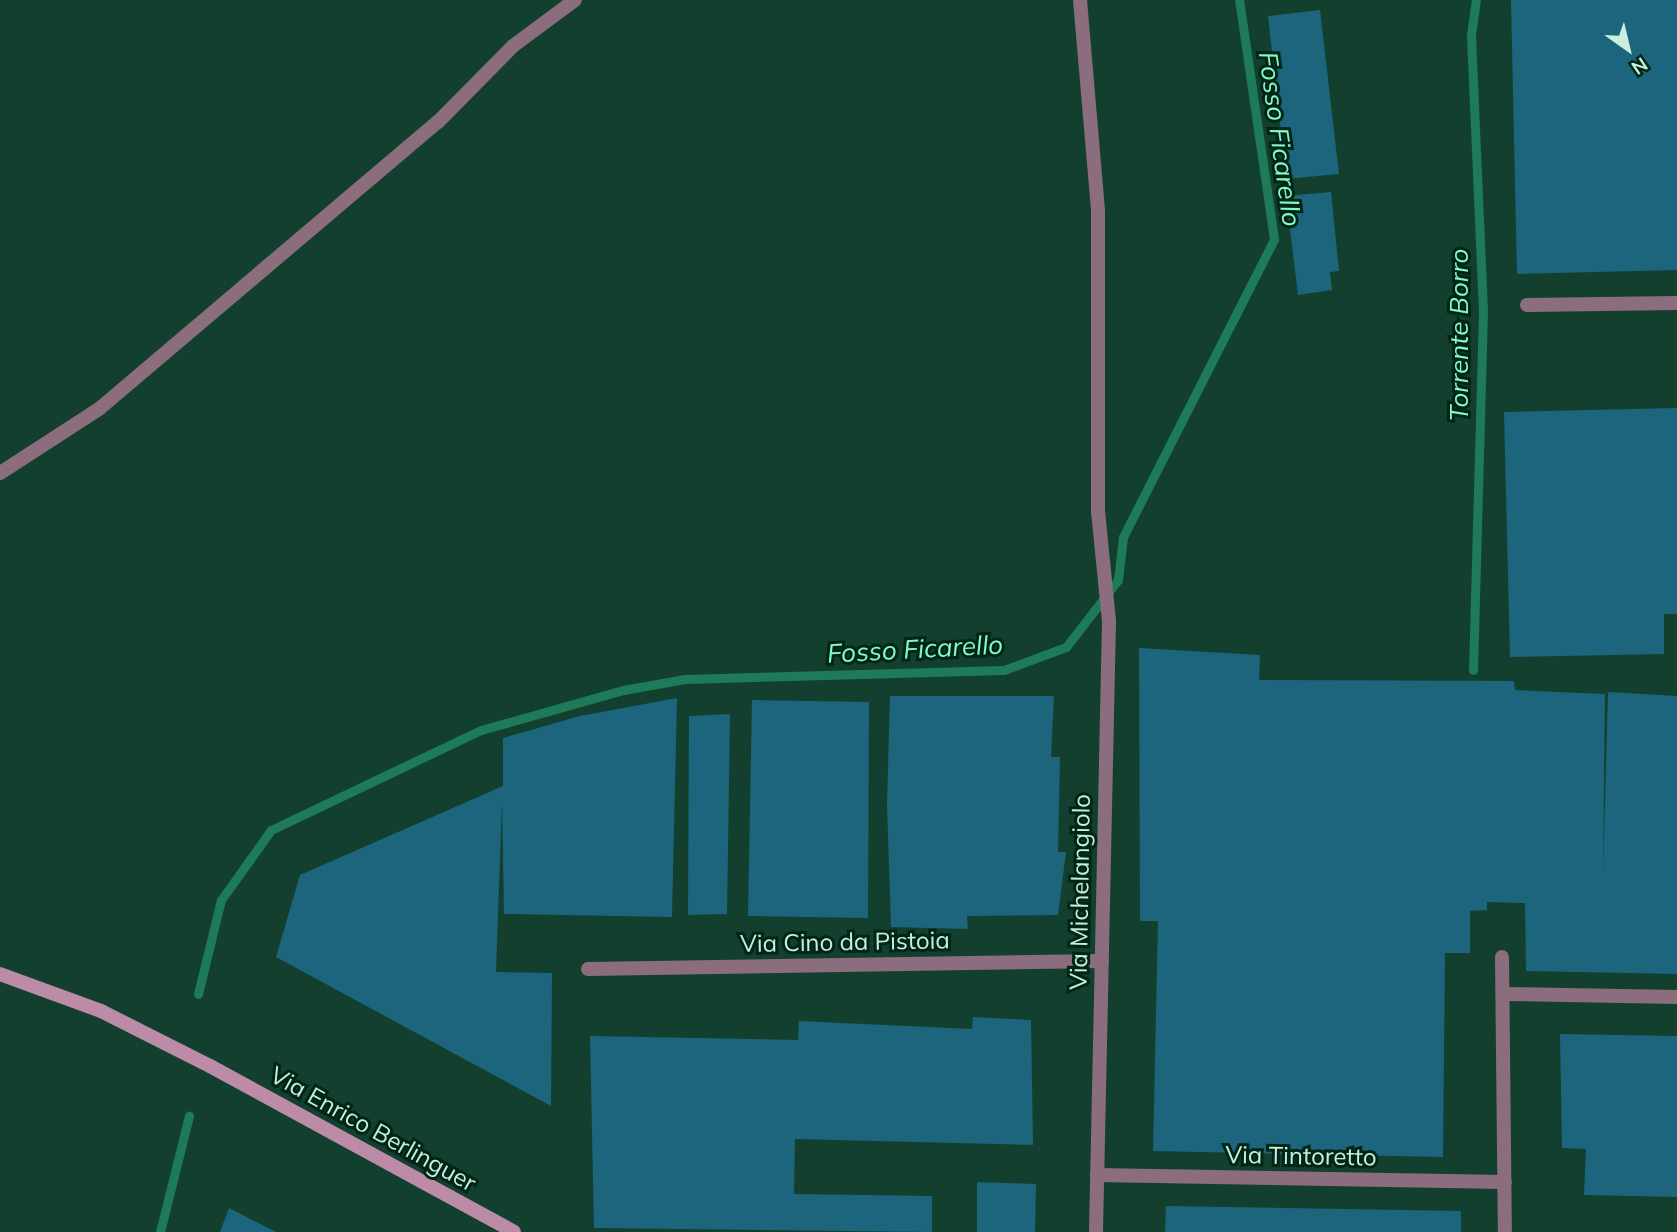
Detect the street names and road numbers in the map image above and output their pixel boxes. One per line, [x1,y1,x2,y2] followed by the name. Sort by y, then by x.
[1064,794,1096,990] street label: Via Michelangiolo
[740,926,950,958] street label: Via Cino da Pistoia
[265,1060,481,1198] street label: Via Enrico Berlinguer
[1225,1140,1377,1172] street label: Via Tintoretto

